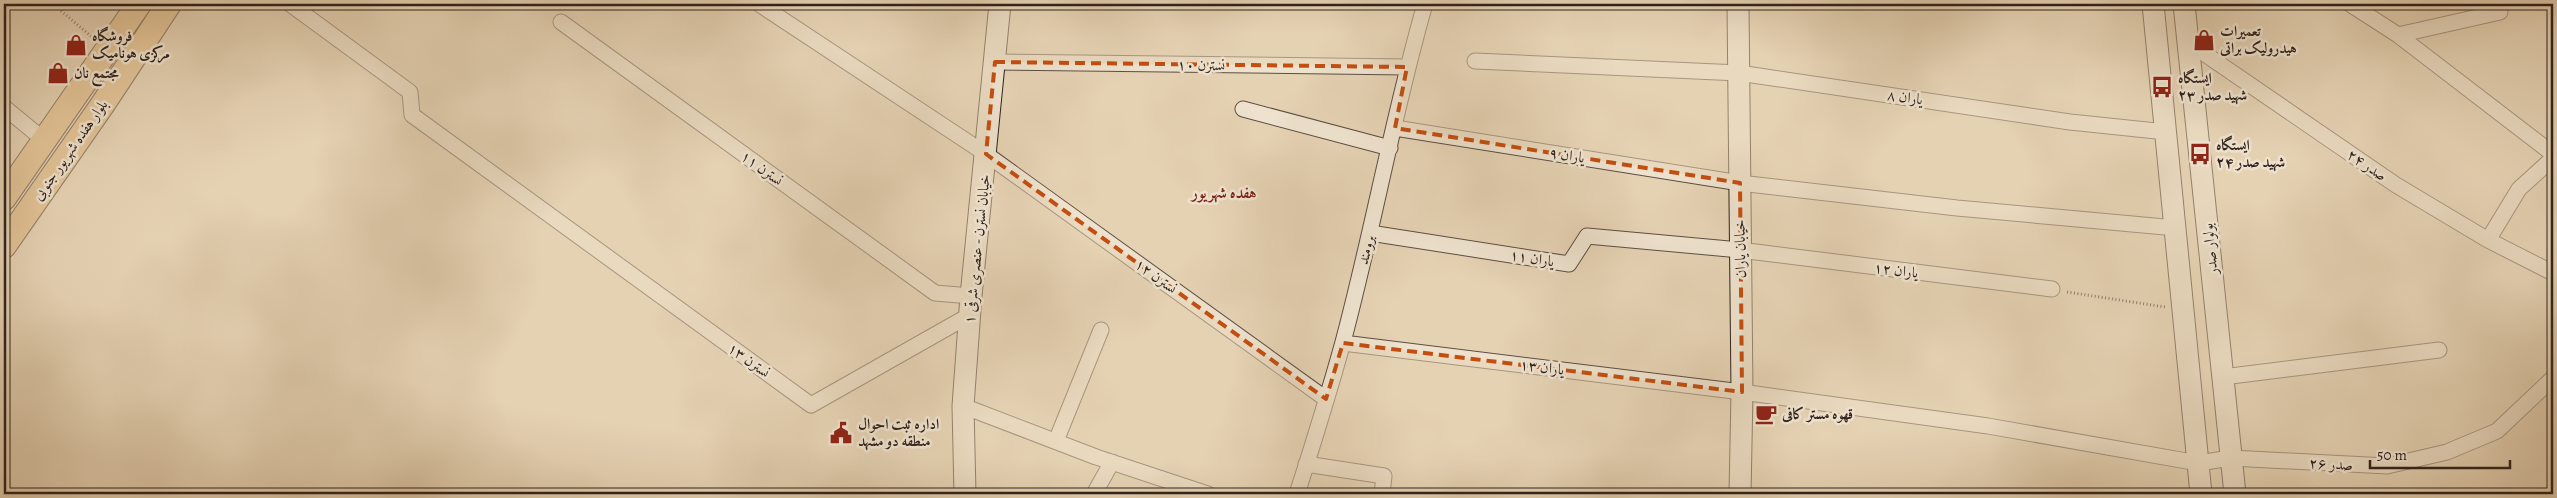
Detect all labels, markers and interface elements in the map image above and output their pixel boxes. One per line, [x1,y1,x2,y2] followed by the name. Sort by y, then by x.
[2219,21,2297,58] place label: تعمیرات هیدرولیک براتی
[92,26,170,63] place label: فروشگاه مركزی هوناميک
[2191,27,2217,53] shop icon: تعمیرات هیدرولیک براتی
[63,32,89,58] shop icon: فروشگاه مركزی هوناميک
[1177,55,1225,75] street label: نسترن ۱۰
[45,60,71,86] shop icon: مجتمع نان
[74,63,119,87] place label: مجتمع نان
[2178,68,2247,105] place label: ایستگاه شهید صدر ۲۳
[2149,74,2175,100] bus stop icon: ایستگاه شهید صدر ۲۳
[1886,85,1925,110] street label: یاران ۸
[28,96,113,205] street label: بلوار هفده شهریور جنوبی
[2216,135,2285,172] place label: ایستگاه شهید صدر ۲۴
[2187,141,2213,167] bus stop icon: ایستگاه شهید صدر ۲۴
[1548,142,1587,168] street label: یاران ۹
[2343,144,2391,186] street label: صدر ۲۴
[737,146,787,190] street label: نسترن ۱۱
[959,173,995,325] street label: خیابان نسترن - عنصری شرقی ۱
[1190,182,1256,204] district label: هفده شهریور
[1729,219,1751,279] street label: خیابان یاران
[2197,222,2223,278] street label: بولوار صدر
[1353,233,1379,267] street label: برومند
[1508,245,1557,272] street label: یاران ۱۱
[1131,254,1181,298] street label: نسترن ۱۲
[1873,257,1921,283] street label: یاران ۱۲
[724,338,774,382] street label: نسترن ۱۳
[1519,354,1567,380] street label: یاران ۱۳
[1753,401,1779,427] cafe icon: قهوه مستر کافی
[1781,404,1853,424] place label: قهوه مستر کافی
[858,414,939,451] place label: اداره ثبت احوال منطقه دو مشهد
[828,420,854,446] public building icon: اداره ثبت احوال منطقه دو مشهد
[2370,438,2510,470] scale bar
[2377,445,2407,465] text: 50 m
[2308,453,2354,475] street label: صدر ۲۶

